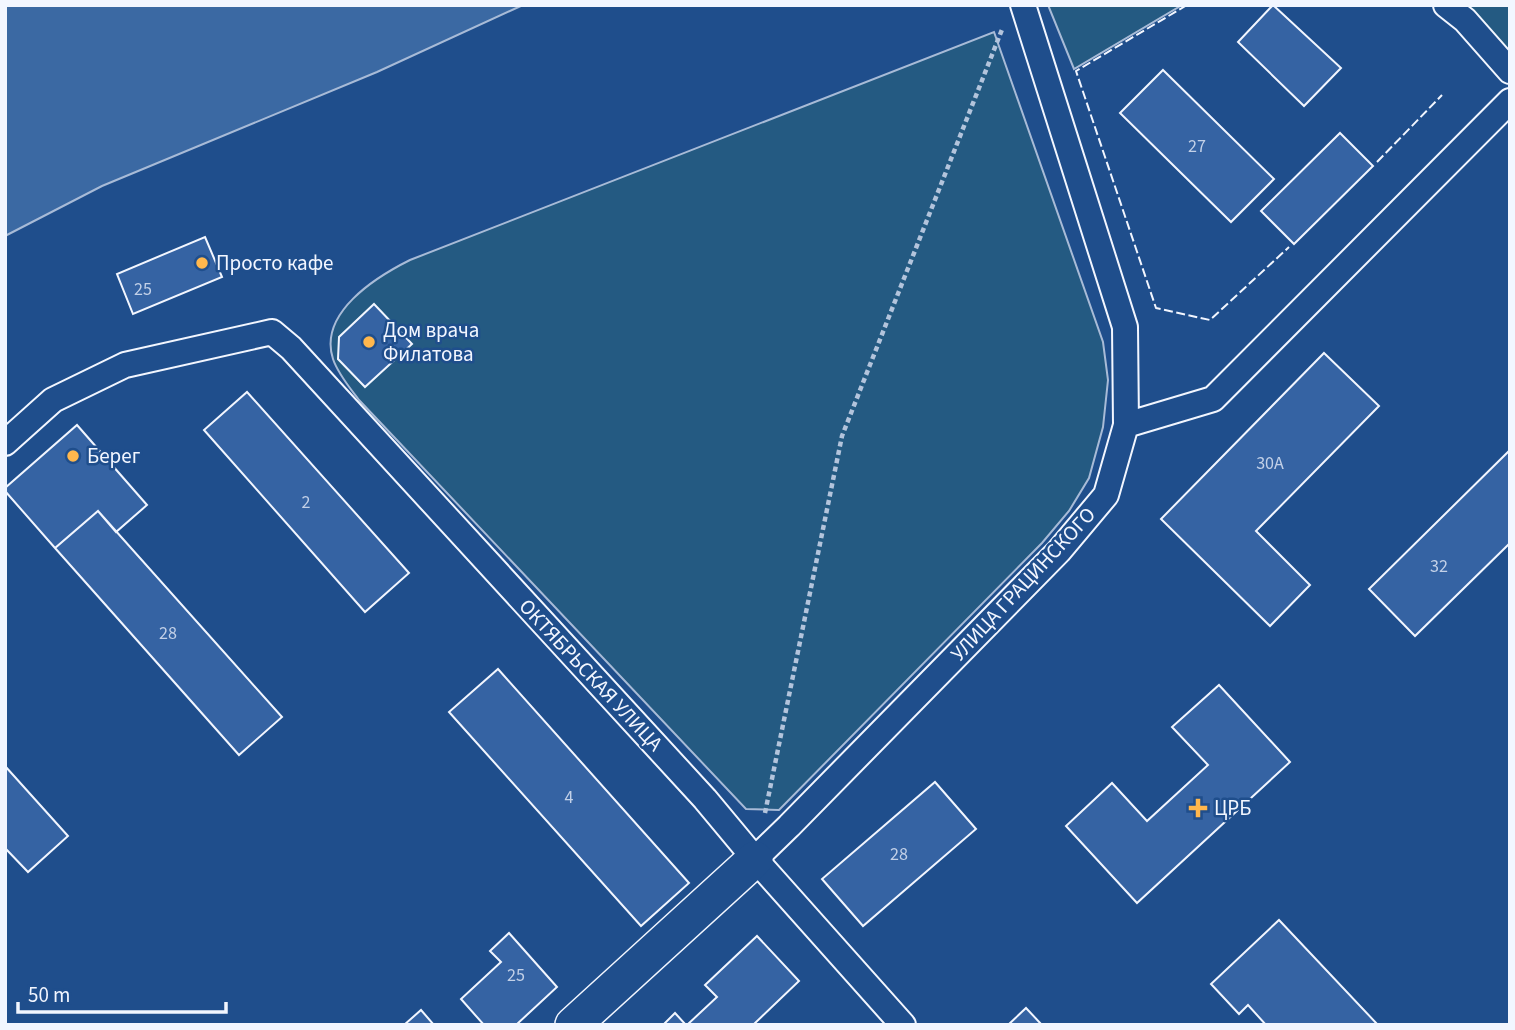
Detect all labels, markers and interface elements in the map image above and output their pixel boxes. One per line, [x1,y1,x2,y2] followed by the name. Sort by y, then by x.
[1188,134,1206,159] house number: 27
[216,248,334,278] place label: Просто кафе
[194,255,210,271] marker: Просто кафе
[134,277,152,302] house number: 25
[383,315,479,369] place label: Дом врача Филатова
[361,334,377,350] marker: Дом врача Филатова
[87,441,141,471] place label: Берег
[65,448,81,464] marker: Берег
[1256,451,1284,476] house number: 30А
[302,490,311,515] house number: 2
[944,500,1102,668] street label: УЛИЦА ГРАЦИНСКОГО
[1430,554,1448,579] house number: 32
[512,592,670,758] street label: ОКТЯБРЬСКАЯ УЛИЦА
[159,621,177,646] house number: 28
[565,785,574,810] house number: 4
[1214,793,1251,823] place label: ЦРБ
[1188,798,1208,818] marker: ЦРБ
[890,842,908,867] house number: 28
[507,963,525,988] house number: 25
[18,970,226,1014] scale bar
[28,980,70,1010] text: 50 m

